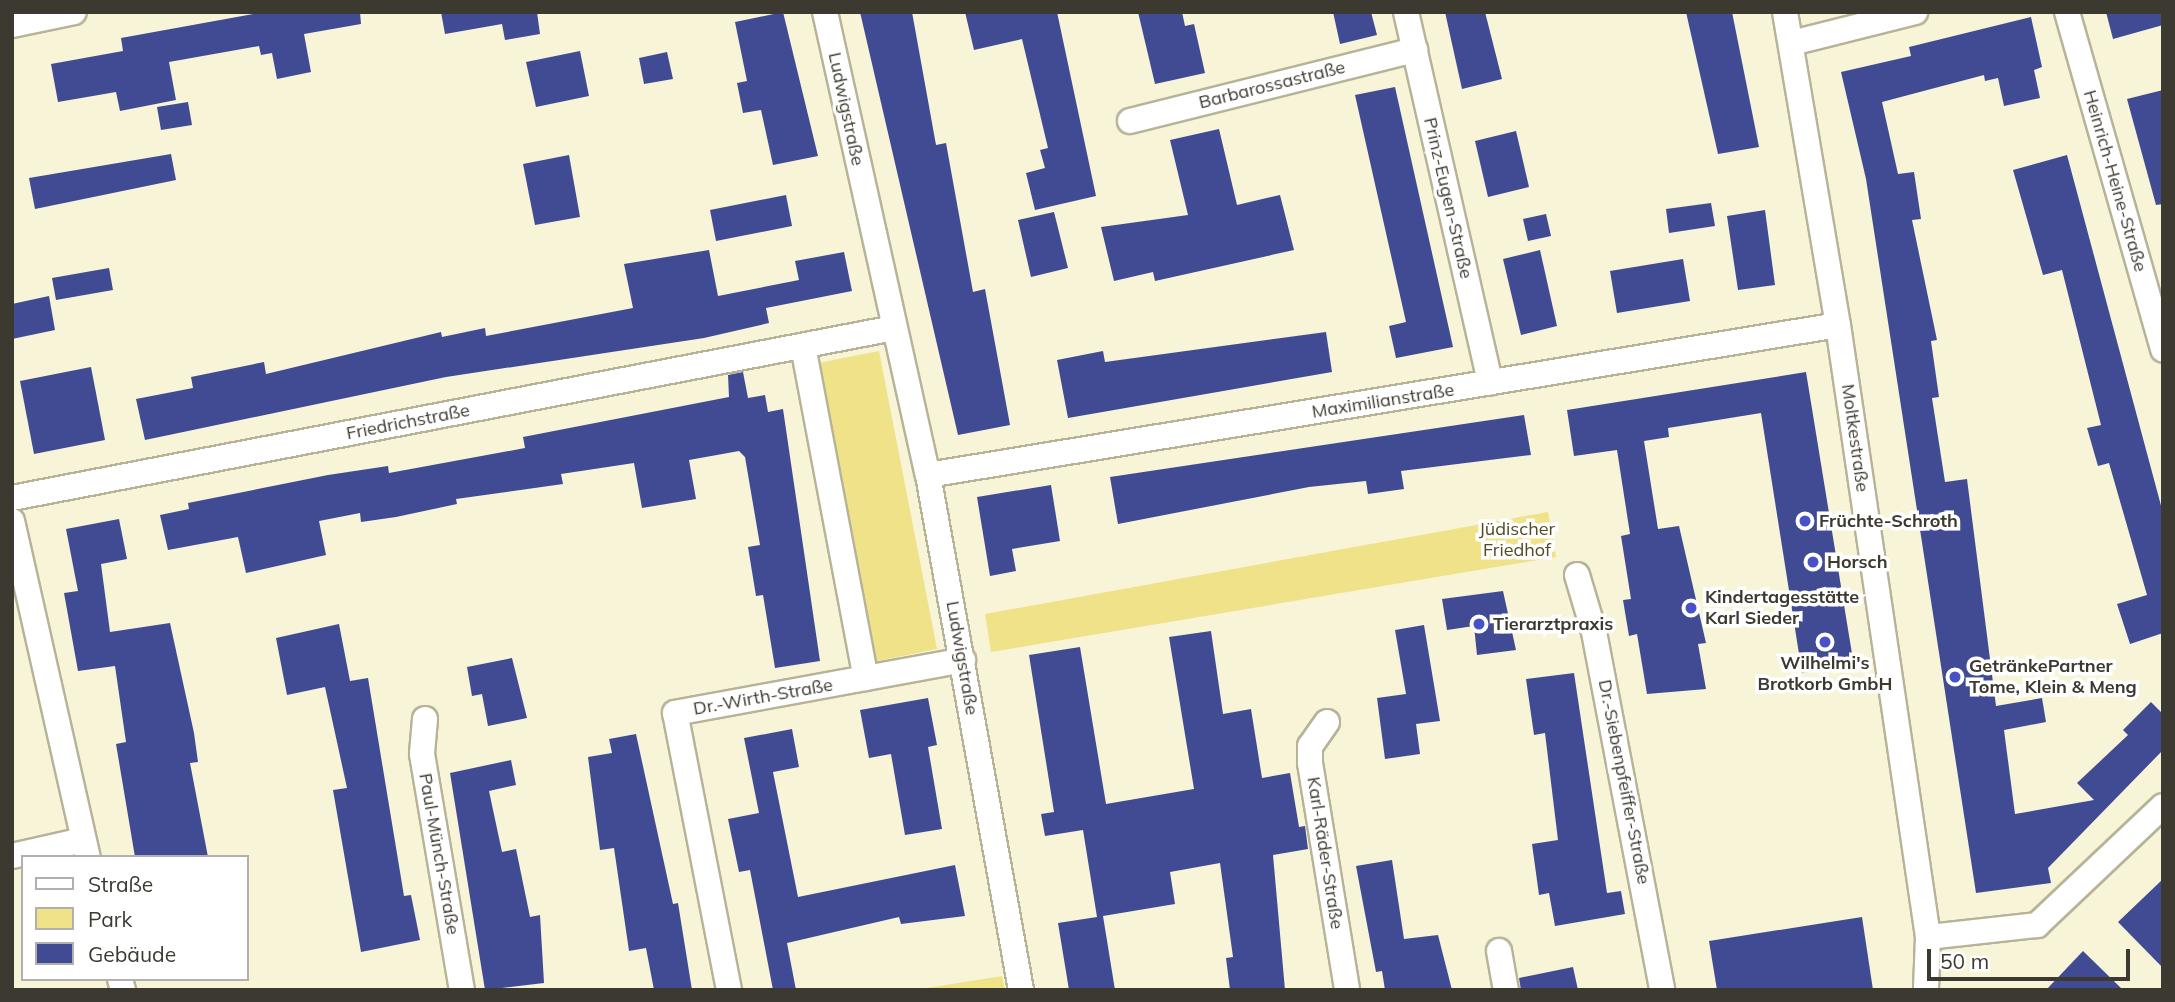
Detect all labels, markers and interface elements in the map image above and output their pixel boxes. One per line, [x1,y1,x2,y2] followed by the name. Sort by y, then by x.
[823,50,869,168] street label: Ludwigstraße
[1197,56,1347,114] street label: Barbarossastraße
[2079,88,2151,274] street label: Heinrich-Heine-Straße
[1419,115,1477,281] street label: Prinz-Eugen-Straße
[1310,379,1456,423] street label: Maximilianstraße
[1837,383,1873,493] street label: Moltkestraße
[344,399,472,445] street label: Friedrichstraße
[1819,510,1958,532] place label: Früchte-Schroth
[1797,513,1813,529] marker: Früchte-Schroth
[1479,519,1555,562] park label: Jüdischer Friedhof
[1827,551,1888,573] place label: Horsch
[1805,554,1821,570] marker: Horsch
[1705,587,1859,630] place label: Kindertagesstätte Karl Sieder
[941,599,983,717] street label: Ludwigstraße
[1683,600,1699,616] marker: Kindertagesstätte Karl Sieder
[1493,613,1613,635] place label: Tierarztpraxis
[1471,616,1487,632] marker: Tierarztpraxis
[1817,634,1833,650] marker: Wilhelmi's Brotkorb GmbH
[1758,653,1892,696] place label: Wilhelmi's Brotkorb GmbH
[1969,656,2137,698] place label: GetränkePartner Tome, Klein & Meng
[1947,669,1963,685] marker: GetränkePartner Tome, Klein & Meng
[692,674,834,720] street label: Dr.-Wirth-Straße
[1594,678,1654,886] street label: Dr.-Siebenpfeiffer-Straße
[414,772,464,936] street label: Paul-Münch-Straße
[1302,775,1348,931] street label: Karl-Räder-Straße
[21,855,248,981] legend
[88,871,153,897] text: Straße
[88,906,132,932] text: Park
[1930,936,2133,980] scale bar
[88,941,176,967] text: Gebäude
[1940,948,1989,974] text: 50 m

